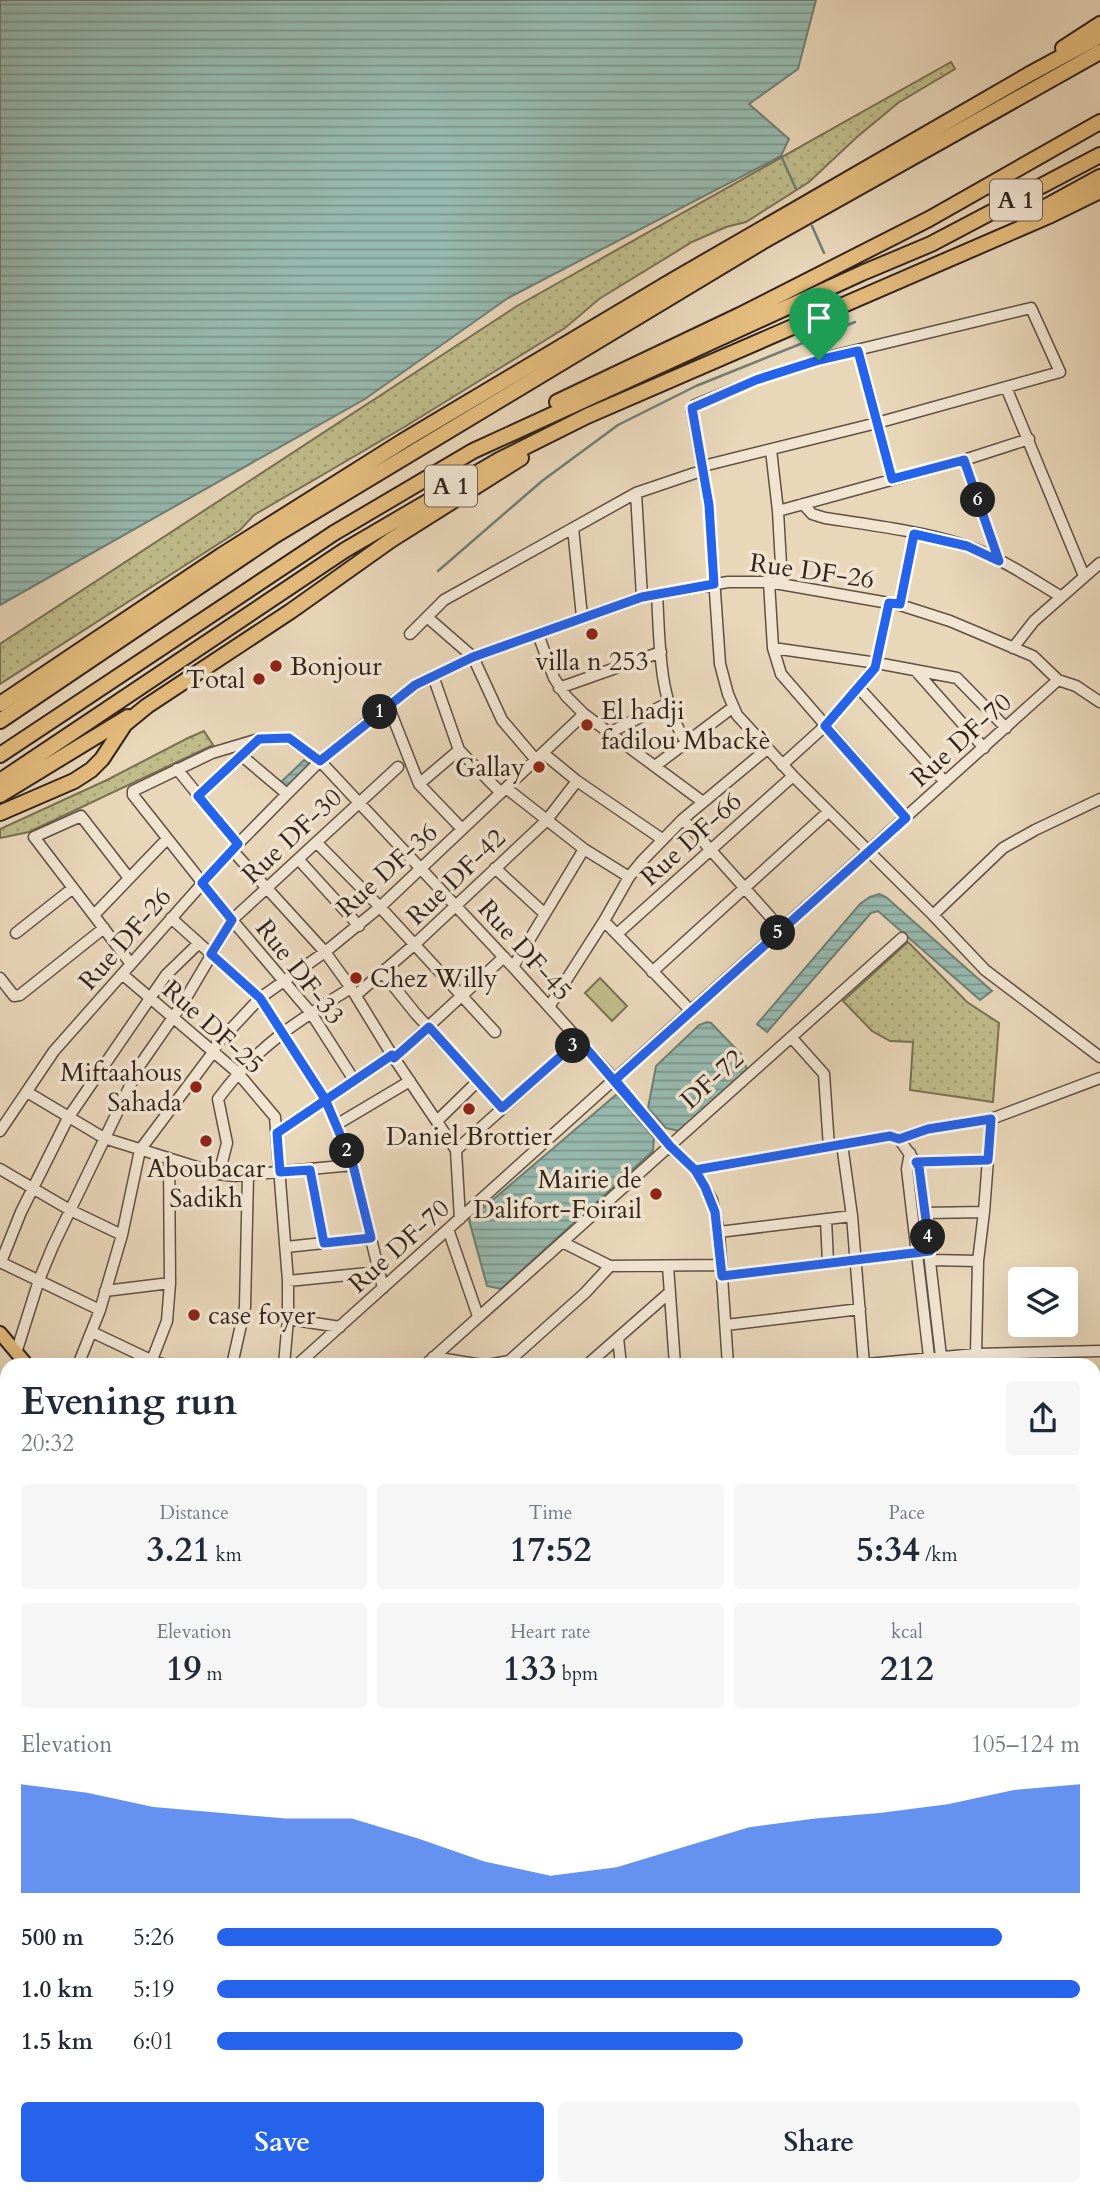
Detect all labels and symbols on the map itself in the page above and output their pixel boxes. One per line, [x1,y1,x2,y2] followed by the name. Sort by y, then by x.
[990,180,1042,220] road number: A 1
[789,288,849,360] pin
[425,466,477,506] road number: A 1
[960,482,996,518] pin: 6
[748,545,876,597] street label: Rue DF-26
[584,626,600,642] marker: villa n 253
[535,644,649,679] place label: villa n 253
[290,649,382,684] place label: Bonjour
[268,658,284,674] marker: Bonjour
[186,662,245,697] place label: Total
[251,671,267,687] marker: Total
[903,685,1019,795] street label: Rue DF-70
[601,693,770,758] place label: El hadji fadilou Mbackè
[362,694,398,730] pin: 1
[579,717,595,733] marker: El hadji fadilou Mbackè
[455,750,525,785] place label: Gallay
[531,759,547,775] marker: Gallay
[234,780,350,892] street label: Rue DF-30
[633,784,749,894] street label: Rue DF-66
[329,815,445,925] street label: Rue DF-36
[399,821,513,933] street label: Rue DF-42
[71,880,179,998] street label: Rue DF-26
[470,892,580,1008] street label: Rue DF-45
[248,912,352,1032] street label: Rue DF-33
[760,916,796,950] pin: 5
[370,961,498,996] place label: Chez Willy
[348,970,364,986] marker: Chez Willy
[155,972,271,1082] street label: Rue DF-25
[556,1028,590,1064] pin: 3
[673,1041,751,1117] street label: DF-72
[60,1055,182,1120] place label: Miftaahous Sahada
[188,1079,204,1095] marker: Miftaahous Sahada
[461,1101,477,1117] marker: Daniel Brottier
[386,1119,553,1154] place label: Daniel Brottier
[198,1133,214,1149] marker: Aboubacar Sadikh
[330,1134,364,1168] pin: 2
[147,1151,266,1216] place label: Aboubacar Sadikh
[474,1162,642,1227] place label: Mairie de Dalifort-Foirail
[648,1186,664,1202] marker: Mairie de Dalifort-Foirail
[341,1191,457,1301] street label: Rue DF-70
[911,1220,946,1254] pin: 4
[208,1298,316,1333] place label: case foyer
[186,1307,202,1323] marker: case foyer

